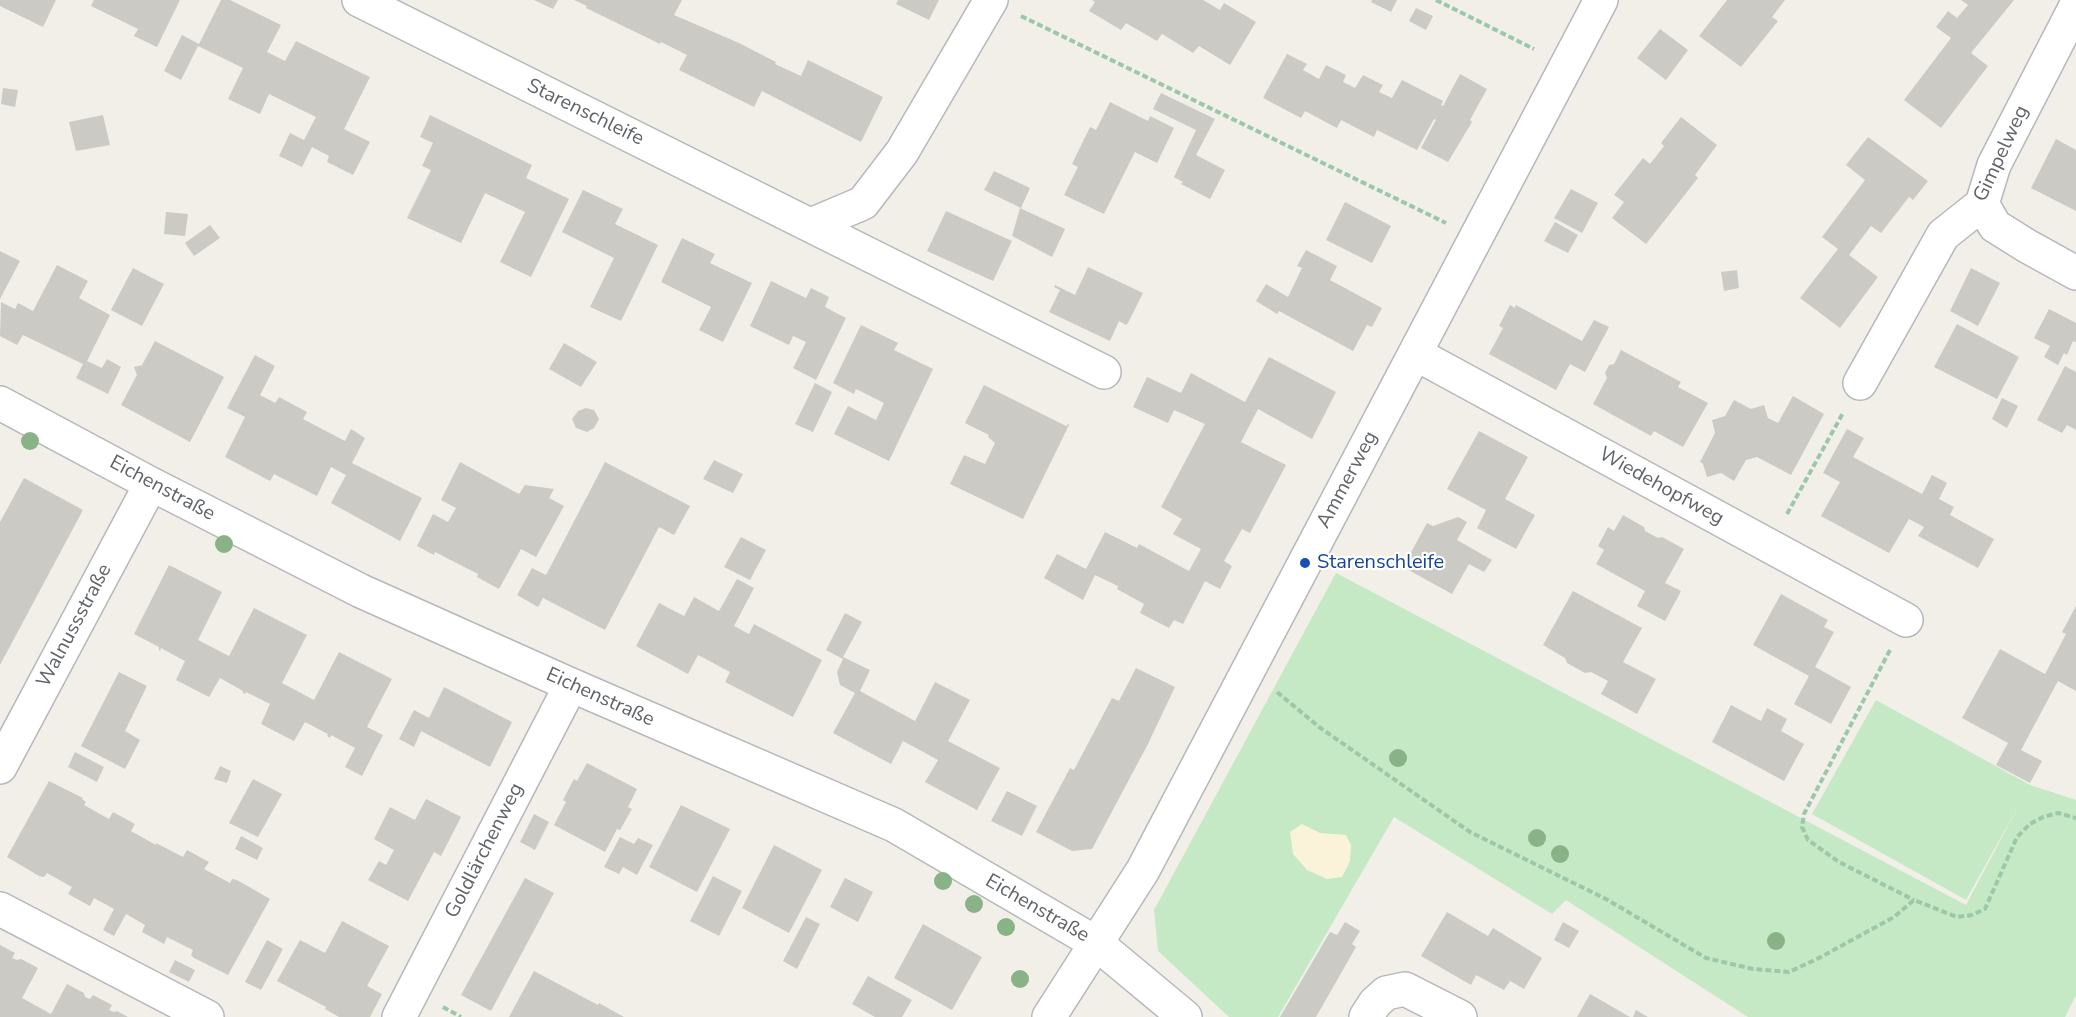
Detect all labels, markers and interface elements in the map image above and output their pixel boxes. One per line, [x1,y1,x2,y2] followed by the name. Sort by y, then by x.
[523,74,647,152] street label: Starenschleife
[1969,102,2035,206] street label: Gimpelweg
[1312,427,1384,533] street label: Ammerweg
[1594,443,1728,531] street label: Wiedehopfweg
[105,451,219,527] street label: Eichenstraße
[1317,551,1444,575] place label: Starenschleife
[1298,556,1312,570] marker: Starenschleife
[32,560,118,692] street label: Walnussstraße
[542,663,658,733] street label: Eichenstraße
[441,780,529,922] street label: Goldlärchenweg
[981,870,1093,948] street label: Eichenstraße

